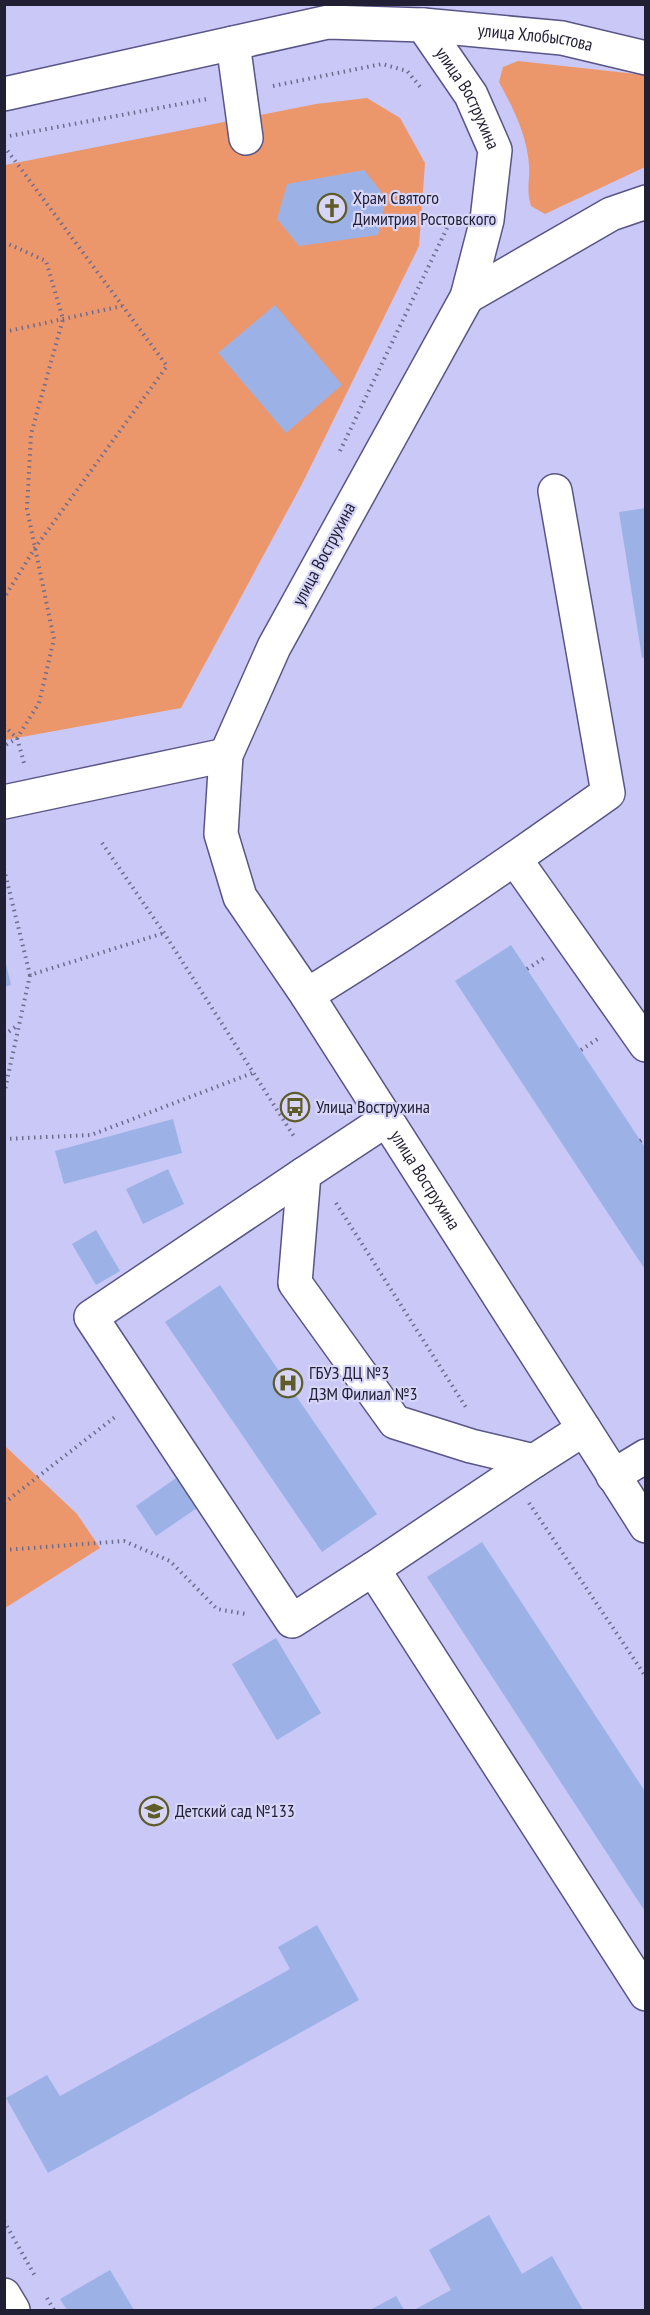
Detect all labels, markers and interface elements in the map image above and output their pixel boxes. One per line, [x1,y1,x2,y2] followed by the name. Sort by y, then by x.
[477,18,595,56] street label: улица Хлобыстова
[430,42,505,153] street label: улица Вострухина
[353,186,497,230] place label: Храм Святого Димитрия Ростовского
[316,192,348,224] church icon: Храм Святого Димитрия Ростовского
[287,498,360,609] street label: улица Вострухина
[279,1091,311,1123] bus stop icon: Улица Вострухина
[316,1095,430,1118] place label: Улица Вострухина
[385,1126,466,1234] street label: улица Вострухина
[309,1361,418,1405] place label: ГБУЗ ДЦ №3 ДЗМ Филиал №3
[272,1367,304,1399] hospital icon: ГБУЗ ДЦ №3 ДЗМ Филиал №3
[138,1795,170,1827] school or university icon: Детский сад №133
[175,1799,295,1822] place label: Детский сад №133

